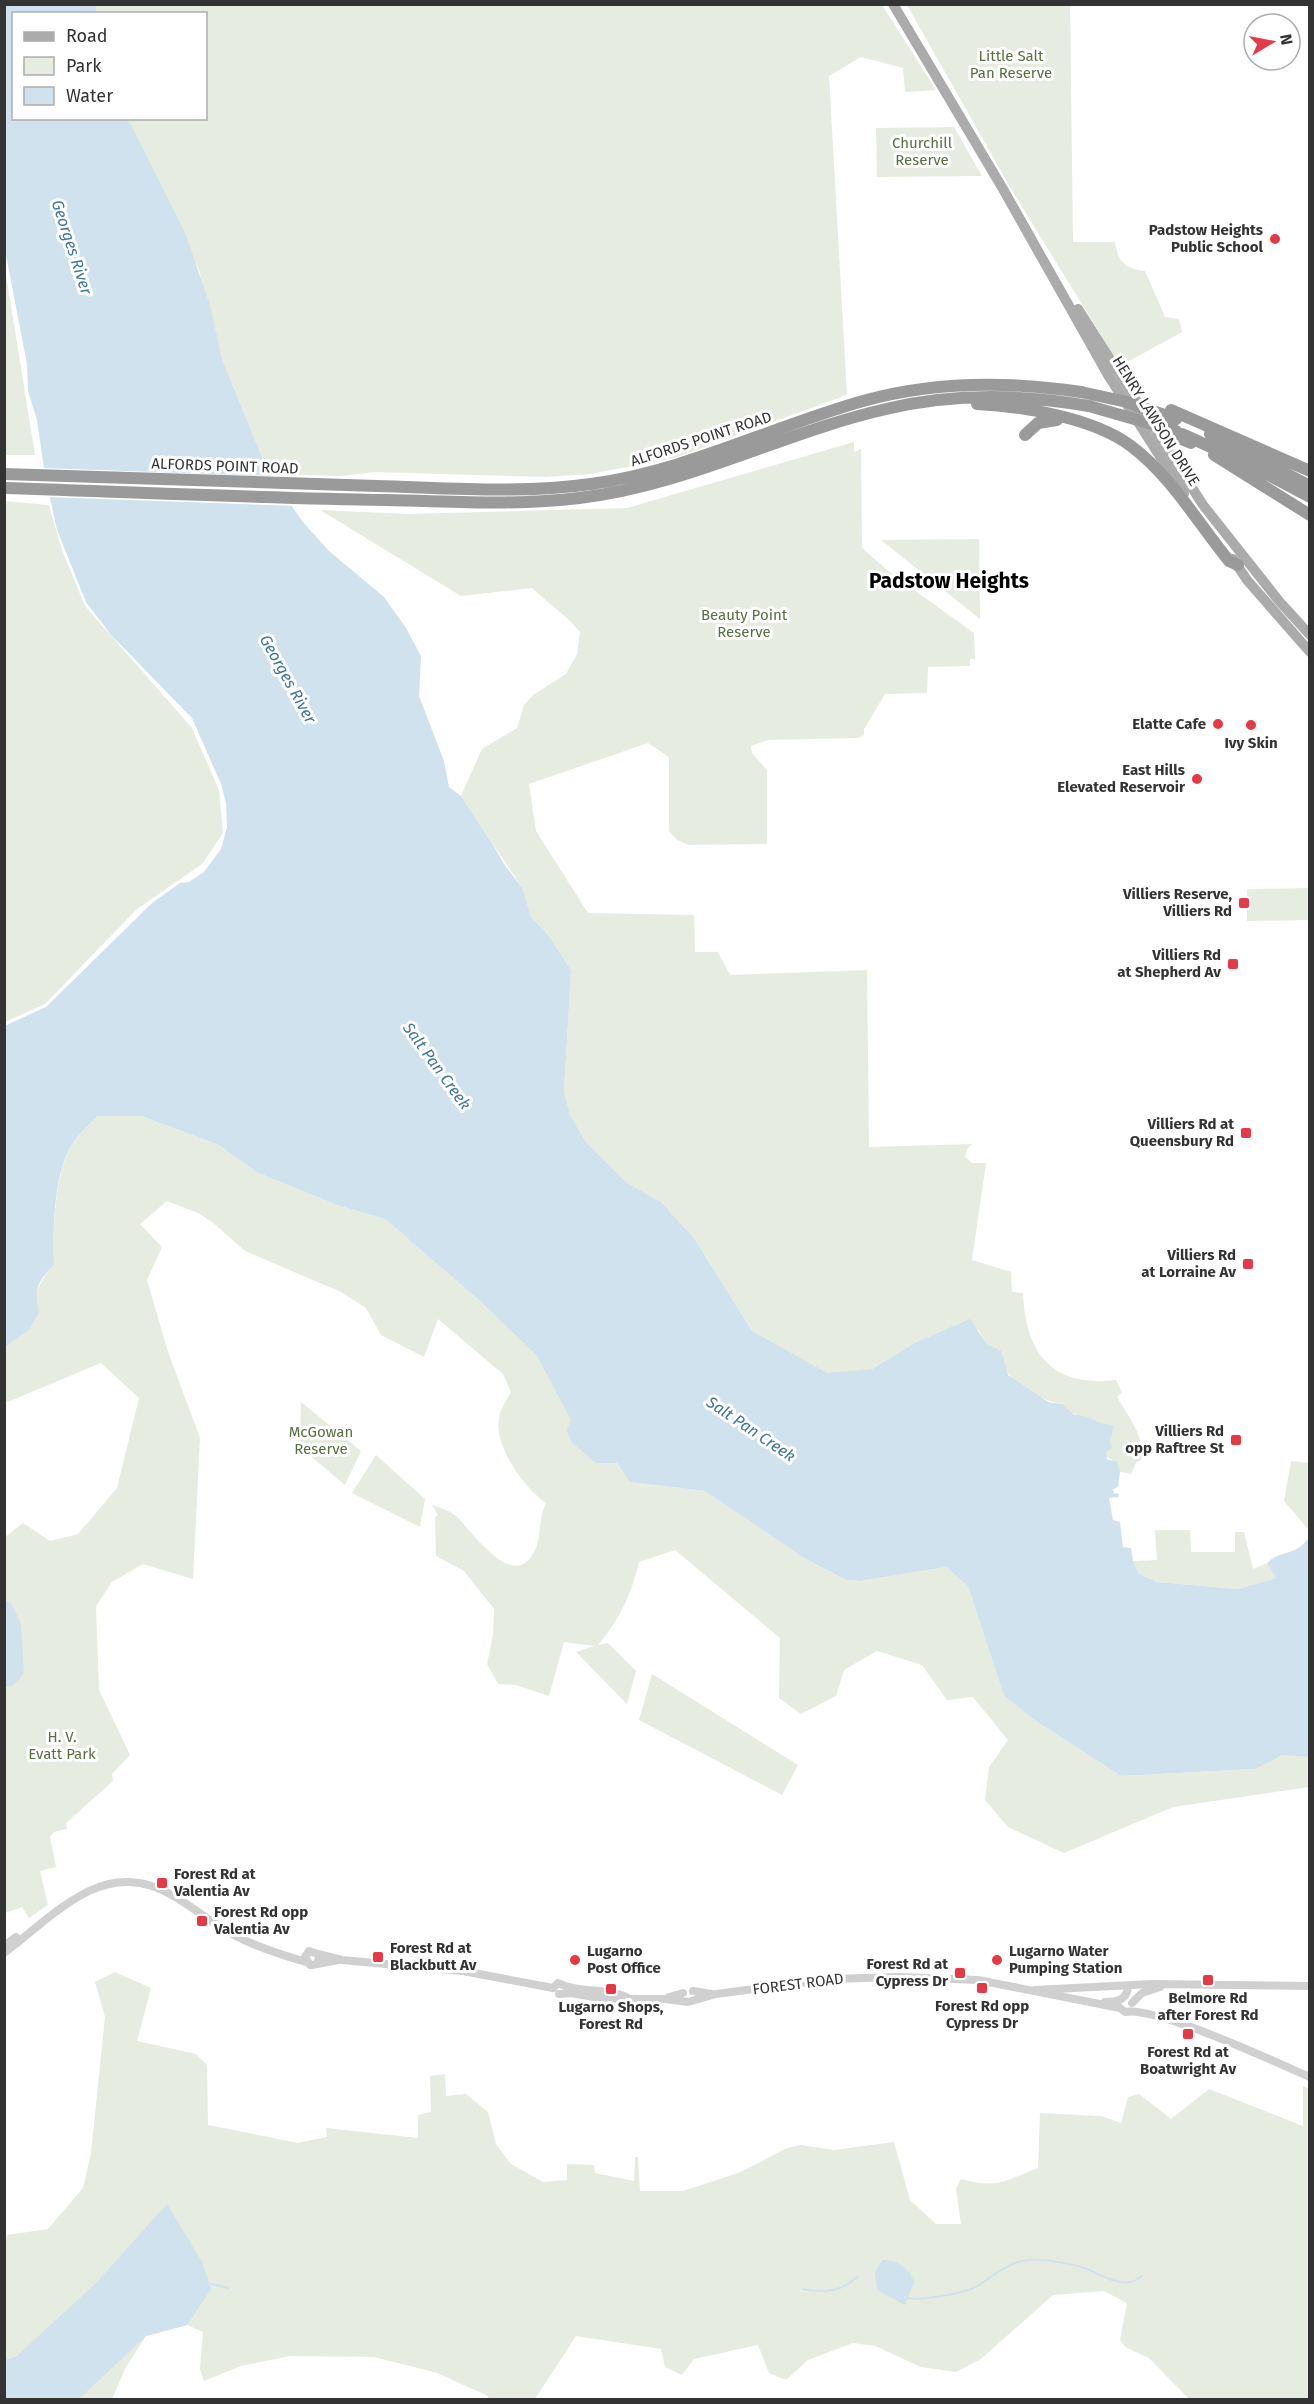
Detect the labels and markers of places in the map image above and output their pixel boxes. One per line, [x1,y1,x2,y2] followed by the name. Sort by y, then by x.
[1149,221,1264,256] place label: Padstow Heights Public School
[1268,232,1282,246] marker: Padstow Heights Public School
[1132,715,1206,733] place label: Elatte Cafe
[1211,717,1225,731] marker: Elatte Cafe
[1244,718,1258,732] marker: Ivy Skin
[1224,734,1278,752] place label: Ivy Skin
[1057,761,1186,796] place label: East Hills Elevated Reservoir
[1190,772,1204,786] marker: East Hills Elevated Reservoir
[1122,885,1232,920] place label: Villiers Reserve, Villiers Rd
[1237,896,1251,910] marker: Villiers Reserve, Villiers Rd
[1117,946,1221,981] place label: Villiers Rd at Shepherd Av
[1226,957,1240,971] marker: Villiers Rd at Shepherd Av
[1130,1115,1234,1150] place label: Villiers Rd at Queensbury Rd
[1239,1126,1253,1140] marker: Villiers Rd at Queensbury Rd
[1141,1246,1236,1281] place label: Villiers Rd at Lorraine Av
[1241,1257,1255,1271] marker: Villiers Rd at Lorraine Av
[1125,1422,1224,1457] place label: Villiers Rd opp Raftree St
[1229,1433,1243,1447] marker: Villiers Rd opp Raftree St
[173,1865,256,1900] place label: Forest Rd at Valentia Av
[155,1876,169,1890] marker: Forest Rd at Valentia Av
[213,1903,308,1938] place label: Forest Rd opp Valentia Av
[195,1914,209,1928] marker: Forest Rd opp Valentia Av
[390,1939,477,1974] place label: Forest Rd at Blackbutt Av
[587,1942,661,1977] place label: Lugarno Post Office
[1009,1942,1122,1977] place label: Lugarno Water Pumping Station
[371,1950,385,1964] marker: Forest Rd at Blackbutt Av
[568,1953,582,1967] marker: Lugarno Post Office
[990,1953,1004,1967] marker: Lugarno Water Pumping Station
[866,1955,949,1990] place label: Forest Rd at Cypress Dr
[953,1966,967,1980] marker: Forest Rd at Cypress Dr
[1201,1973,1215,1987] marker: Belmore Rd after Forest Rd
[975,1981,989,1995] marker: Forest Rd opp Cypress Dr
[604,1982,618,1996] marker: Lugarno Shops, Forest Rd
[1158,1989,1258,2024] place label: Belmore Rd after Forest Rd
[935,1997,1029,2032] place label: Forest Rd opp Cypress Dr
[559,1998,664,2033] place label: Lugarno Shops, Forest Rd
[1181,2027,1195,2041] marker: Forest Rd at Boatwright Av
[1140,2043,1236,2078] place label: Forest Rd at Boatwright Av

